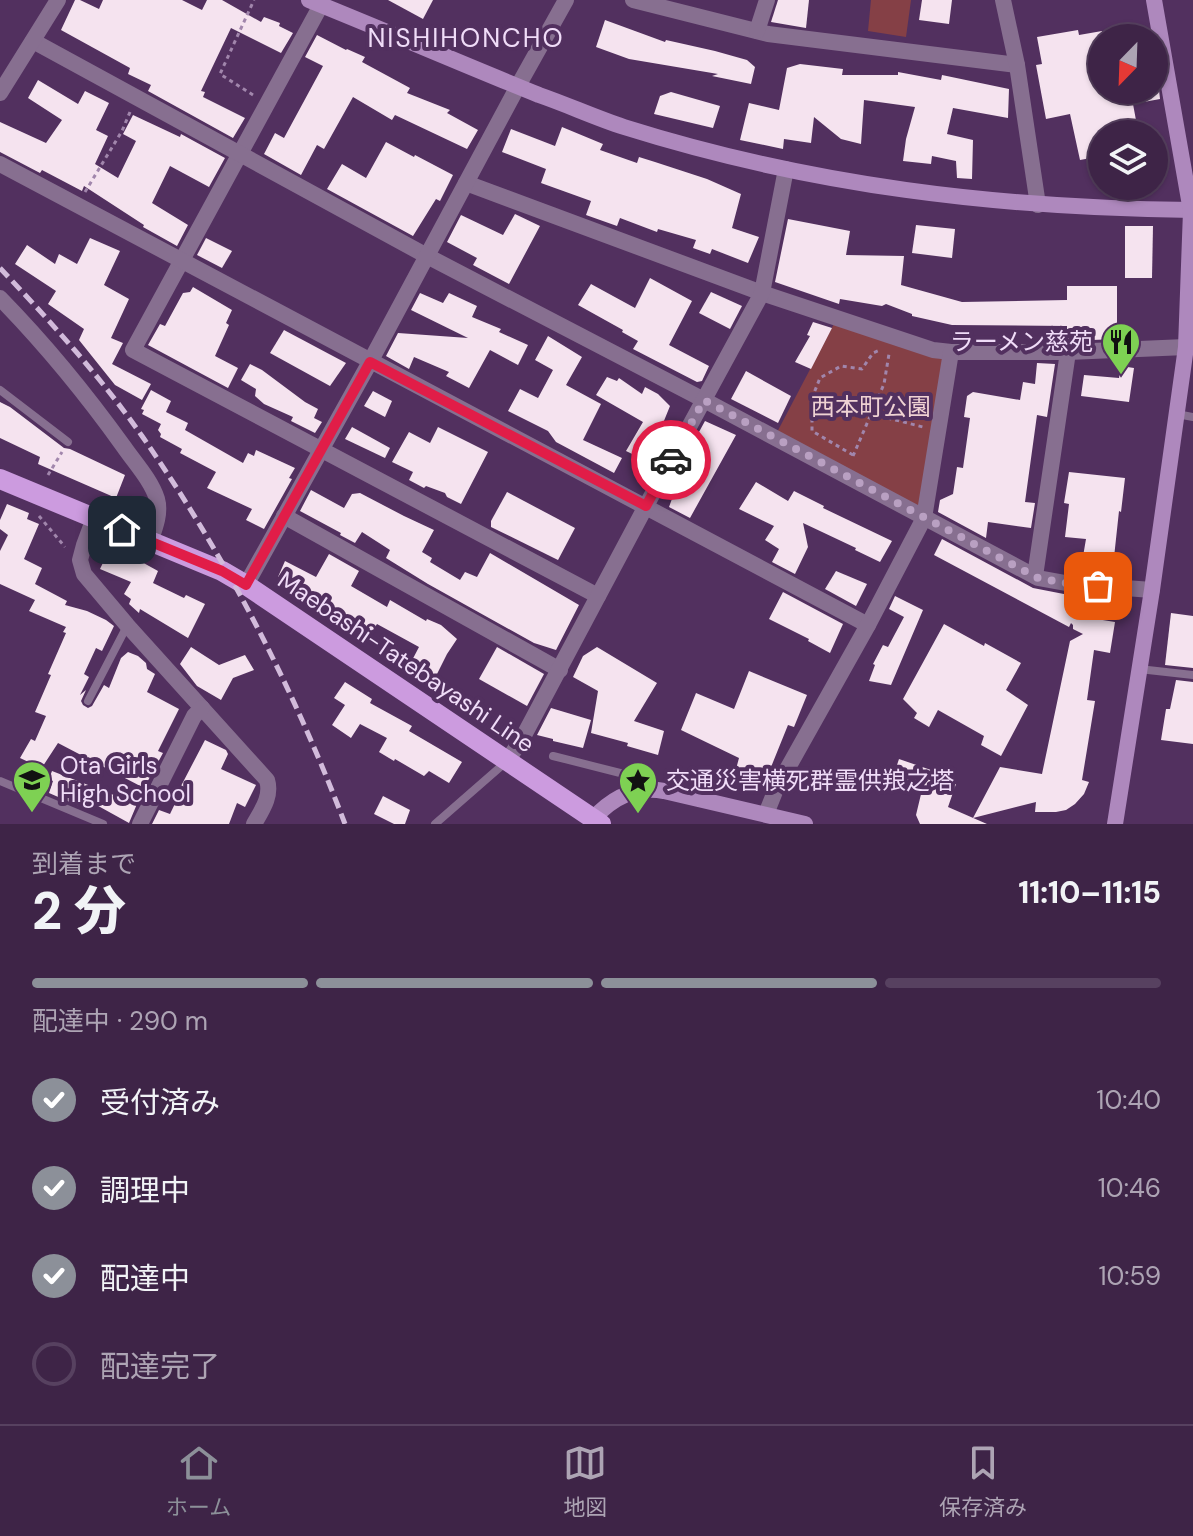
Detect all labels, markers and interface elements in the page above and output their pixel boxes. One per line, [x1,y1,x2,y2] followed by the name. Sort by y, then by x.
[367,21,565,55] district label: NISHIHONCHO
[1088,24,1168,104] north arrow
[1088,24,1168,200] map controls
[1088,120,1168,200] button: layers
[1100,321,1142,376] restaurant icon: ラーメン慈苑
[950,326,1093,357] place label: ラーメン慈苑
[811,391,931,422] park label: 西本町公園
[631,420,711,500] courier
[649,438,693,482] icon: car
[88,496,156,564] pin
[100,508,144,552] icon: home
[1064,552,1132,620] pin
[272,564,540,759] street label: Maebashi-Tatebayashi Line
[1076,564,1120,608] icon: bag
[60,750,191,809] place label: Ota Girls High School
[11,759,53,814] school or university icon: Ota Girls High School
[617,760,659,815] place icon: 交通災害横死群霊供羪之塔
[666,765,954,796] place label: 交通災害横死群霊供羪之塔
[32,847,136,881] text: 到着まで
[1018,873,1161,912] text: 11:10–11:15
[32,877,126,945] text: 2 分
[32,1004,208,1038] text: 配達中 · 290 m
[32,1078,76,1122] icon: check
[100,1083,220,1122] text: 受付済み
[1096,1083,1161,1117] text: 10:40
[32,1166,76,1210] icon: check
[100,1171,190,1210] text: 調理中
[1098,1171,1161,1205] text: 10:46
[32,1254,76,1298] icon: check
[100,1259,190,1298] text: 配達中
[1098,1259,1161,1293] text: 10:59
[100,1347,220,1386] text: 配達完了
[166,1441,231,1522] tab: ホーム
[563,1441,607,1522] tab: 地図
[939,1441,1027,1522] tab: 保存済み

